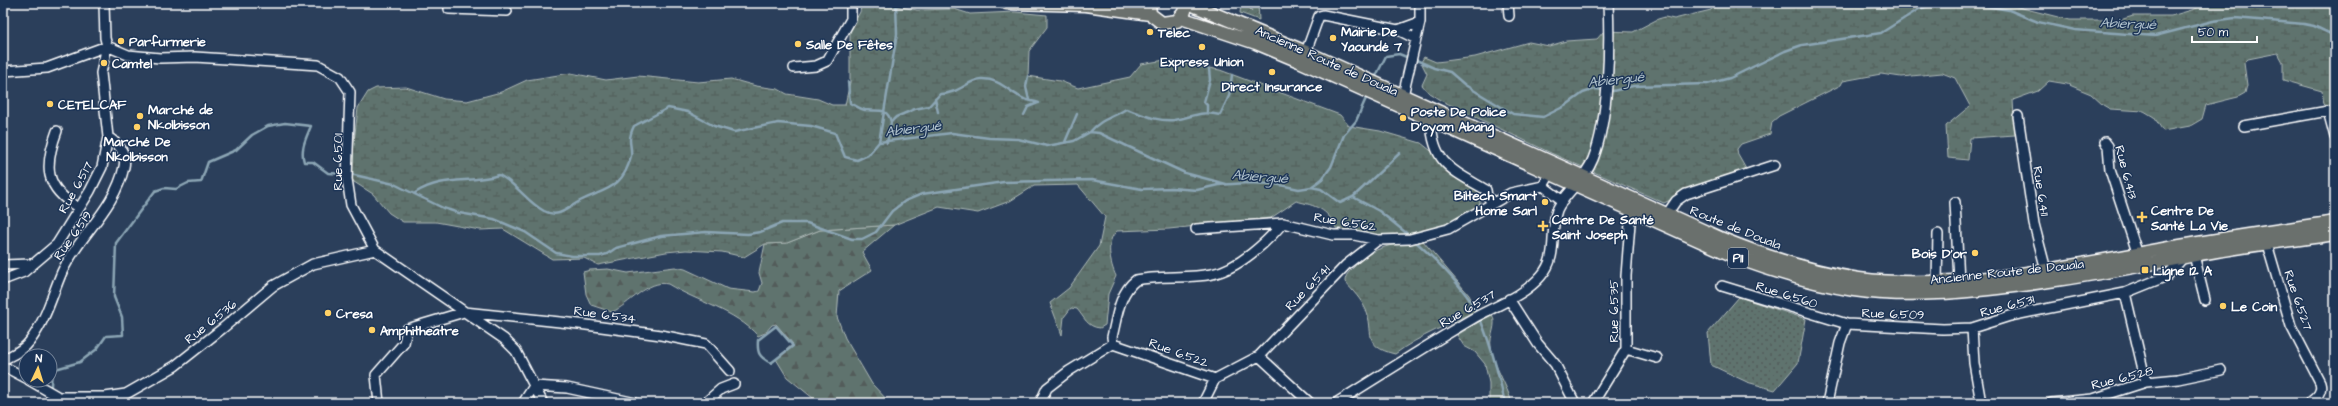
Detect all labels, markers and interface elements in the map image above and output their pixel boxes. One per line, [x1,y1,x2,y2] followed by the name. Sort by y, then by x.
[2100,13,2158,35] water label: Abiergué
[2192,18,2257,44] scale bar
[1252,21,1401,101] street label: Ancienne Route de Douala
[1341,23,1403,56] place label: Mairie De Yaoundé 7
[1157,24,1191,42] place label: Telec
[2198,24,2229,41] text: 50 m
[1145,27,1155,37] marker: Telec
[129,33,206,51] place label: Parfurmerie
[1328,33,1338,43] marker: Mairie De Yaoundé 7
[116,36,126,46] marker: Parfurmerie
[805,36,893,54] place label: Salle De Fêtes
[793,39,803,49] marker: Salle De Fêtes
[1197,42,1207,52] marker: Express Union
[1160,53,1244,72] place label: Express Union
[112,55,152,73] place label: Camtel
[99,58,109,68] marker: Camtel
[1267,67,1277,77] marker: Direct Insurance
[1587,67,1646,93] water label: Abiergué
[1222,78,1322,96] place label: Direct Insurance
[58,96,127,114] place label: CETELCAF
[45,99,55,109] marker: CETELCAF
[148,101,213,134] place label: Marché de Nkolbisson
[1411,103,1506,138] place label: Poste De Police D'oyom Abang
[135,111,145,121] marker: Marché de Nkolbisson
[1398,113,1408,123] marker: Poste De Police D'oyom Abang
[884,115,944,142] water label: Abiergué
[132,122,142,132] marker: Marché De Nkolbisson
[104,133,170,166] place label: Marché De Nkolbisson
[329,133,347,191] street label: Rue 6.501
[2110,143,2142,202] street label: Rue 6.413
[54,158,98,217] street label: Rue 6.517
[1231,165,1290,189] water label: Abiergué
[2028,165,2054,218] street label: Rue 6.411
[1454,187,1538,220] place label: Biltech Smart Home Sarl
[1540,197,1550,207] marker: Biltech Smart Home Sarl
[1687,201,1784,255] street label: Route de Douala
[2150,202,2228,235] place label: Centre De Santé La Vie
[49,207,96,264] street label: Rue 6.519
[1312,208,1378,236] street label: Rue 6.562
[1551,211,1654,245] place label: Centre De Santé Saint Joseph
[2136,211,2148,223] marker: Centre De Santé La Vie
[1537,220,1549,232] marker: Centre De Santé Saint Joseph
[1912,245,1968,263] place label: Bois D'or
[1728,248,1748,268] road number: P11
[1970,248,1980,258] marker: Bois D'or
[1929,255,2085,289] street label: Ancienne Route de Douala
[1281,260,1334,315] street label: Rue 6.541
[2153,262,2213,282] place label: Ligne 12 A
[2140,265,2150,275] marker: Ligne 12 A
[2279,268,2317,333] street label: Rue 6.527
[1754,277,1820,313] street label: Rue 6.560
[1605,279,1623,343] street label: Rue 6.535
[1436,286,1499,332] street label: Rue 6.537
[1978,290,2037,322] street label: Rue 6.531
[181,295,240,348] street label: Rue 6.536
[2231,298,2278,316] place label: Le Coin
[2218,301,2228,311] marker: Le Coin
[573,302,637,328] street label: Rue 6.534
[1861,304,1925,324] street label: Rue 6.509
[336,305,373,323] place label: Cresa
[323,308,333,318] marker: Cresa
[380,322,459,341] place label: Amphitheatre
[367,325,377,335] marker: Amphitheatre
[1146,334,1211,372] street label: Rue 6.522
[18,348,58,388] north arrow
[35,351,43,366] text: N
[2089,361,2156,394] street label: Rue 6.528

